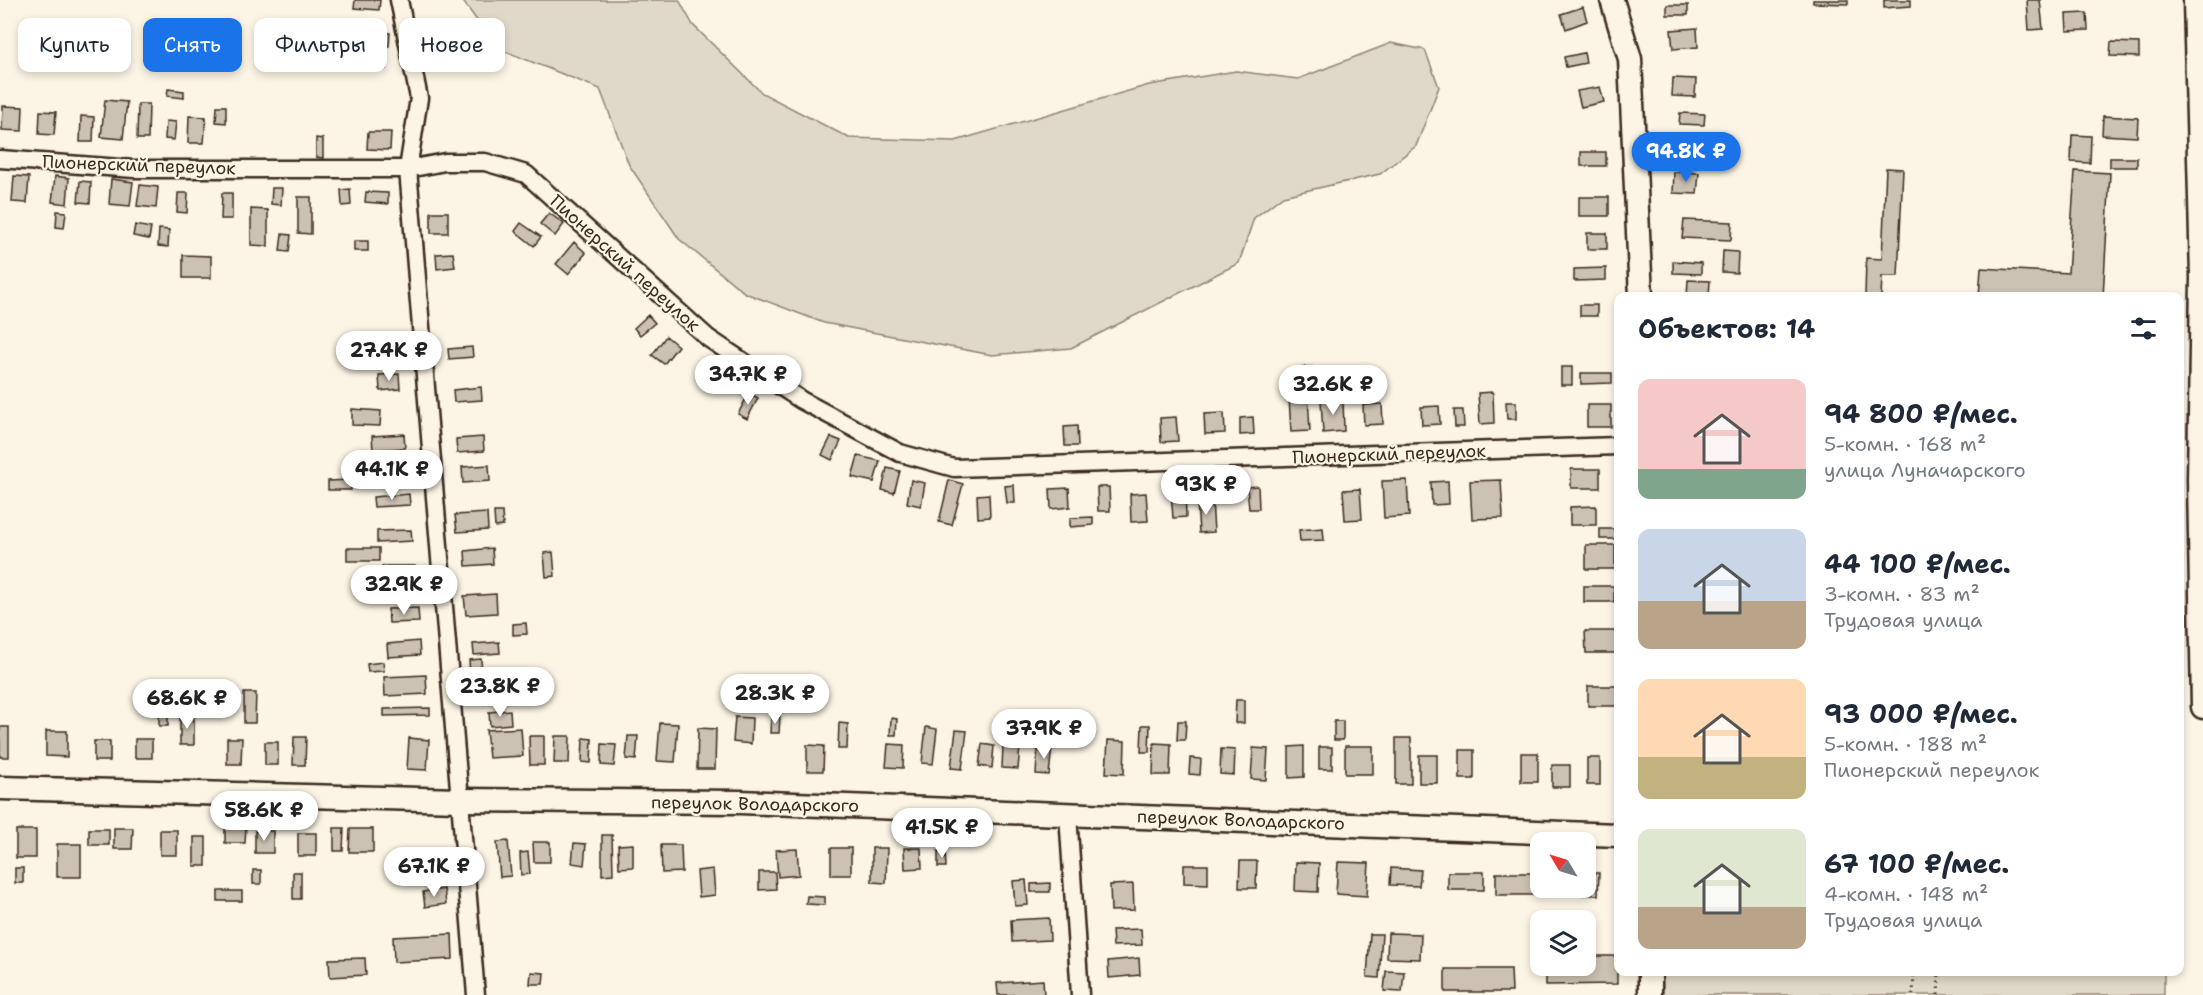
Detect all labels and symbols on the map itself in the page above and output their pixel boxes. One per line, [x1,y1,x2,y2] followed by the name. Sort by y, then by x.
[1631,132,1741,183] pin: 94.8K ₽
[42,150,237,180] street label: Пионерский переулок
[545,189,705,337] street label: Пионерский переулок
[334,331,444,382] pin: 27.4K ₽
[693,355,803,406] pin: 34.7K ₽
[1278,365,1388,416] pin: 32.6K ₽
[1292,439,1487,469] street label: Пионерский переулок
[337,450,447,501] pin: 44.1K ₽
[1164,465,1248,516] pin: 93K ₽
[349,565,459,616] pin: 32.9K ₽
[445,667,555,718] pin: 23.8K ₽
[720,674,830,725] pin: 28.3K ₽
[132,679,242,730] pin: 68.6K ₽
[989,709,1099,760] pin: 37.9K ₽
[651,790,859,818] street label: переулок Володарского
[209,791,319,842] pin: 58.6K ₽
[1137,804,1345,836] street label: переулок Володарского
[887,808,997,859] pin: 41.5K ₽
[1530,832,1596,898] north arrow
[379,847,489,898] pin: 67.1K ₽

